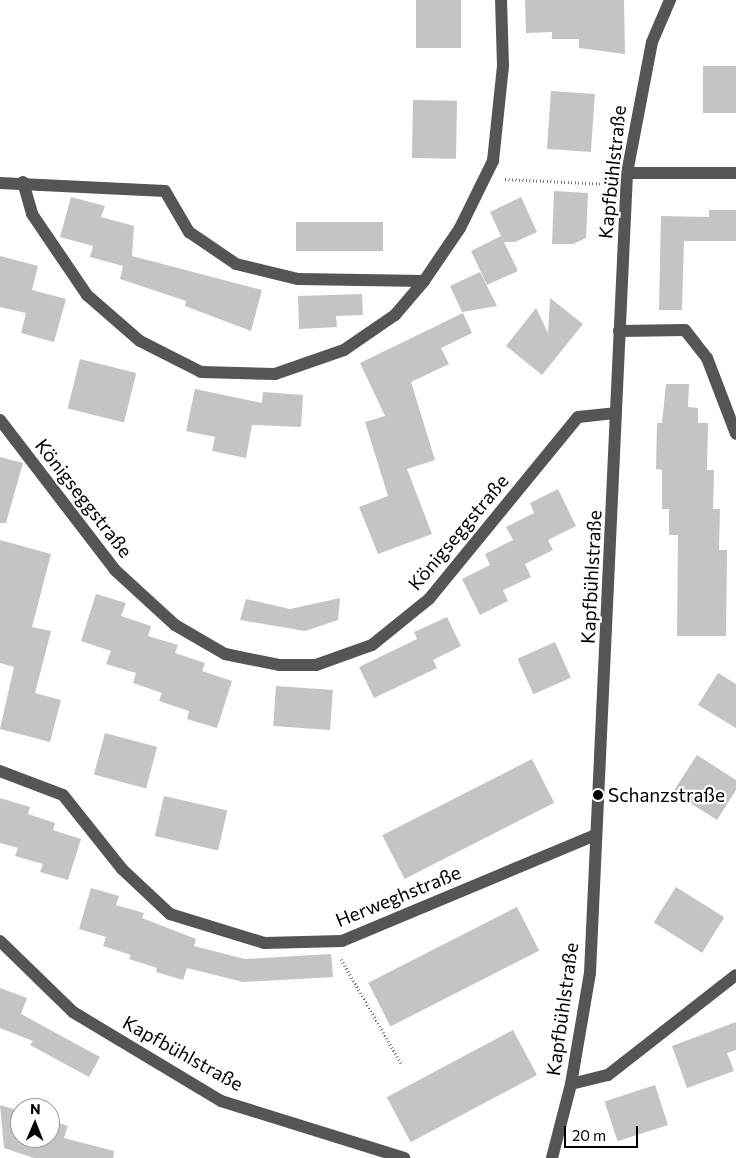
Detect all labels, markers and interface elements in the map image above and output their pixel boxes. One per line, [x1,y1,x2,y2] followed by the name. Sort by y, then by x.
[594,104,630,240] street label: Kapfbühlstraße
[31,434,137,562] street label: Königseggstraße
[403,470,513,594] street label: Königseggstraße
[576,509,606,645] street label: Kapfbühlstraße
[608,784,725,806] place label: Schanzstraße
[592,789,604,801] marker: Schanzstraße
[332,860,464,932] street label: Herweghstraße
[541,941,583,1077] street label: Kapfbühlstraße
[119,1011,247,1095] street label: Kapfbühlstraße
[10,1098,60,1148] north arrow
[30,1100,41,1117] text: N
[566,1116,640,1148] scale bar
[572,1126,606,1144] text: 20 m

